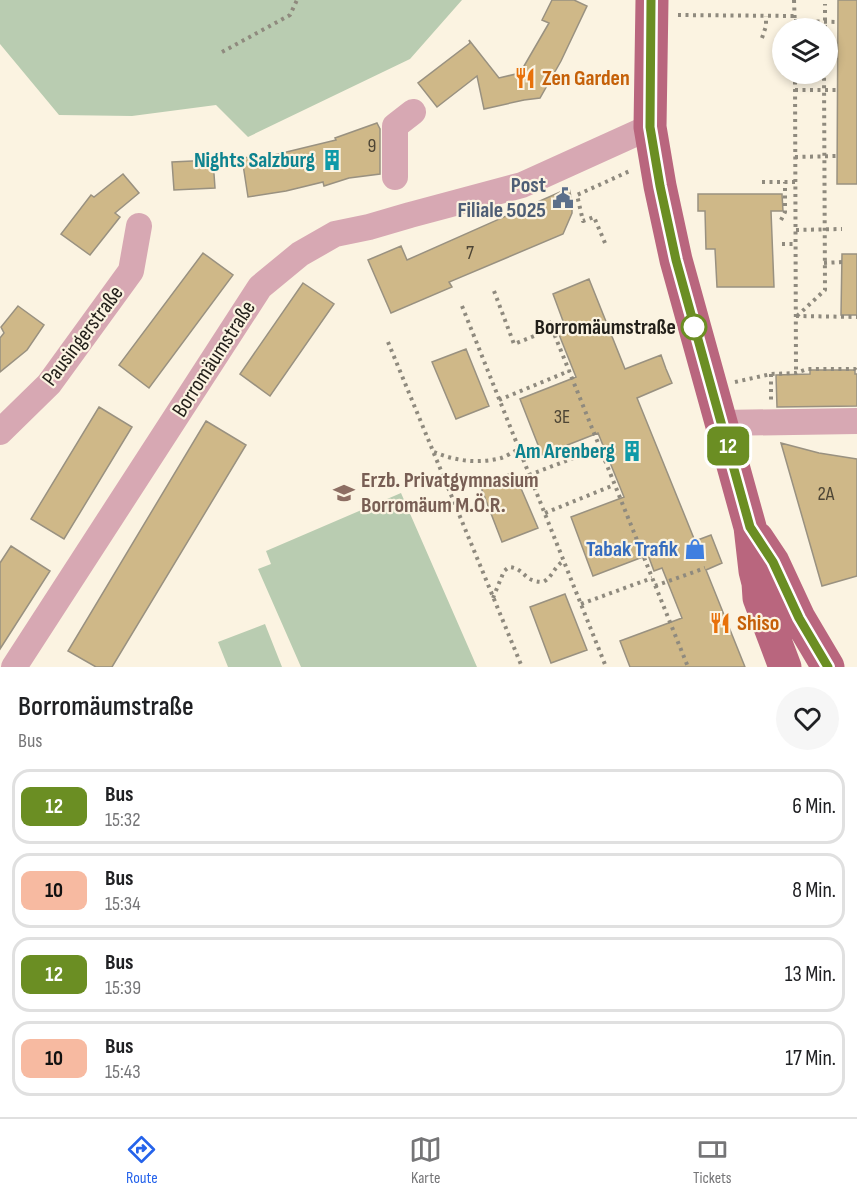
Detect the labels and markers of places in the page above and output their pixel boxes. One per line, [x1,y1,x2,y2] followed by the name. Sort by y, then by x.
[542,65,630,92] place label: Zen Garden
[513,66,537,90] restaurant icon: Zen Garden
[194,147,315,174] place label: Nights Salzburg
[320,148,344,172] building icon: Nights Salzburg
[457,172,546,224] place label: Post Filiale 5025
[551,186,575,210] public building icon: Post Filiale 5025
[535,314,676,341] place label: Borromäumstraße
[681,314,707,340] marker: Borromäumstraße
[514,438,615,465] place label: Am Arenberg
[620,439,644,463] building icon: Am Arenberg
[361,467,539,519] place label: Erzb. Privatgymnasium Borromäum M.Ö.R.
[332,481,356,505] school or university icon: Erzb. Privatgymnasium Borromäum M.Ö.R.
[586,536,679,563] place label: Tabak Trafik
[683,537,707,561] shop icon: Tabak Trafik
[737,610,779,637] place label: Shiso
[708,611,732,635] restaurant icon: Shiso

